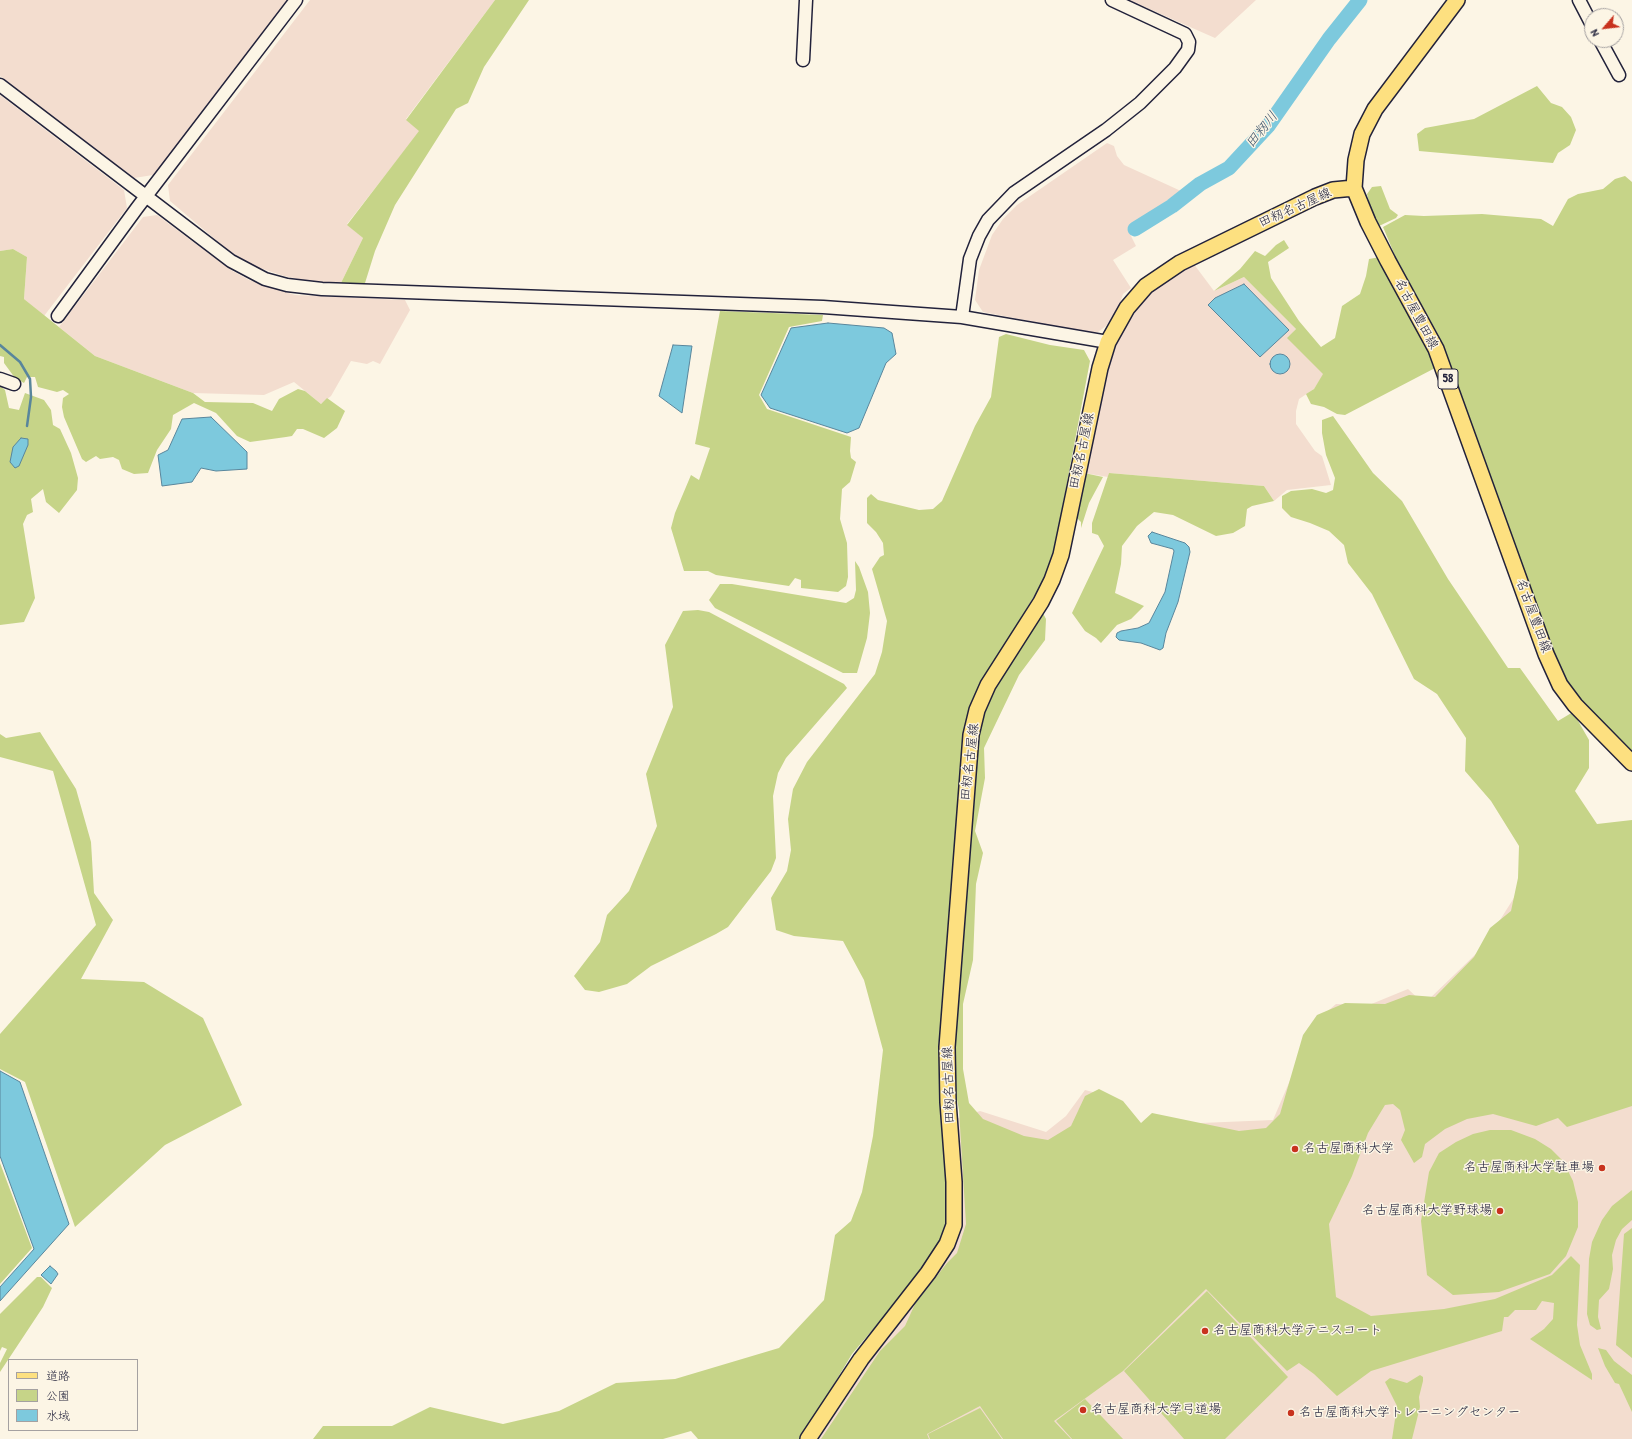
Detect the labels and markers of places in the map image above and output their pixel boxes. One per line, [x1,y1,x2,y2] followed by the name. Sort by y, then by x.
[1303,1141,1394,1157] place label: 名古屋商科大学
[1290,1144,1300,1154] marker: 名古屋商科大学
[1464,1160,1594,1176] place label: 名古屋商科大学駐車場
[1597,1163,1607,1173] marker: 名古屋商科大学駐車場
[1362,1203,1492,1219] place label: 名古屋商科大学野球場
[1495,1206,1505,1216] marker: 名古屋商科大学野球場
[1213,1323,1382,1339] place label: 名古屋商科大学テニスコート
[1200,1326,1210,1336] marker: 名古屋商科大学テニスコート
[1091,1402,1221,1418] place label: 名古屋商科大学弓道場
[1078,1405,1088,1415] marker: 名古屋商科大学弓道場
[1299,1405,1521,1421] place label: 名古屋商科大学トレーニングセンター
[1286,1408,1296,1418] marker: 名古屋商科大学トレーニングセンター

